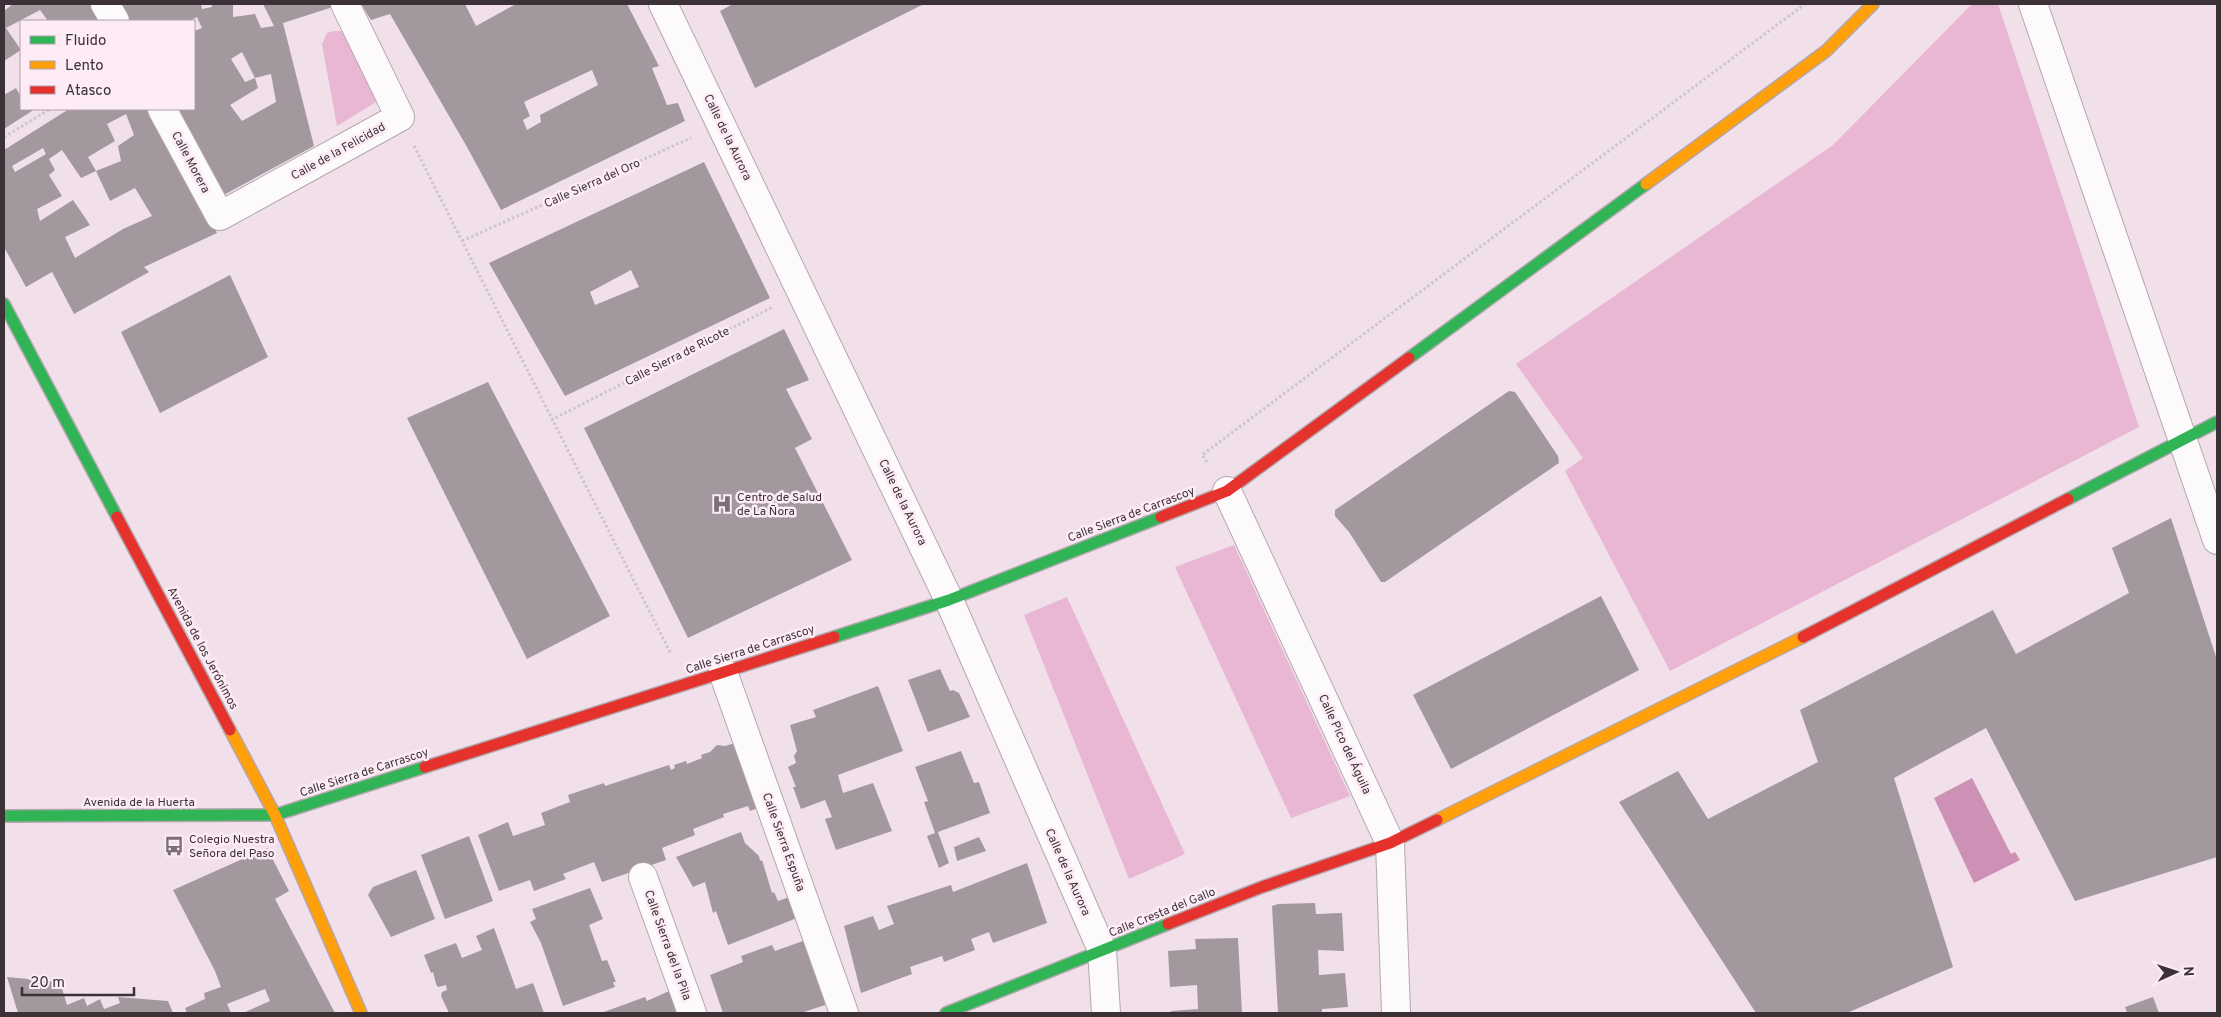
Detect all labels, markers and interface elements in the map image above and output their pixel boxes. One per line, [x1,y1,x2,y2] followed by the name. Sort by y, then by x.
[20,20,195,110] legend
[65,32,106,51] text: Fluido
[65,57,104,76] text: Lento
[65,82,111,101] text: Atasco
[699,92,755,183] street label: Calle de la Aurora
[289,119,388,184] street label: Calle de la Felicidad
[167,129,213,196] street label: Calle Morera
[542,155,643,212] street label: Calle Sierra del Oro
[622,324,732,390] street label: Calle Sierra de Ricote
[874,457,930,548] street label: Calle de la Aurora
[1066,483,1197,547] street label: Calle Sierra de Carrascoy
[737,490,822,520] place label: Centro de Salud de La Ñora
[711,493,733,515] hospital icon: Centro de Salud de La Ñora
[163,584,241,713] street label: Avenida de los Jerónimos
[684,622,817,678] street label: Calle Sierra de Carrascoy
[1314,692,1374,797] street label: Calle Pico del Águila
[298,745,431,801] street label: Calle Sierra de Carrascoy
[758,791,808,894] street label: Calle Sierra Espuña
[83,795,195,811] street label: Avenida de la Huerta
[1041,826,1094,919] street label: Calle de la Aurora
[189,832,275,862] place label: Colegio Nuestra Señora del Paso
[163,835,185,857] bus stop icon: Colegio Nuestra Señora del Paso
[1107,884,1218,942] street label: Calle Cresta del Gallo
[640,888,694,1003] street label: Calle Sierra del la Pila
[2151,947,2201,997] north arrow
[22,964,135,996] scale bar
[2179,966,2196,977] text: N
[30,974,65,993] text: 20 m

